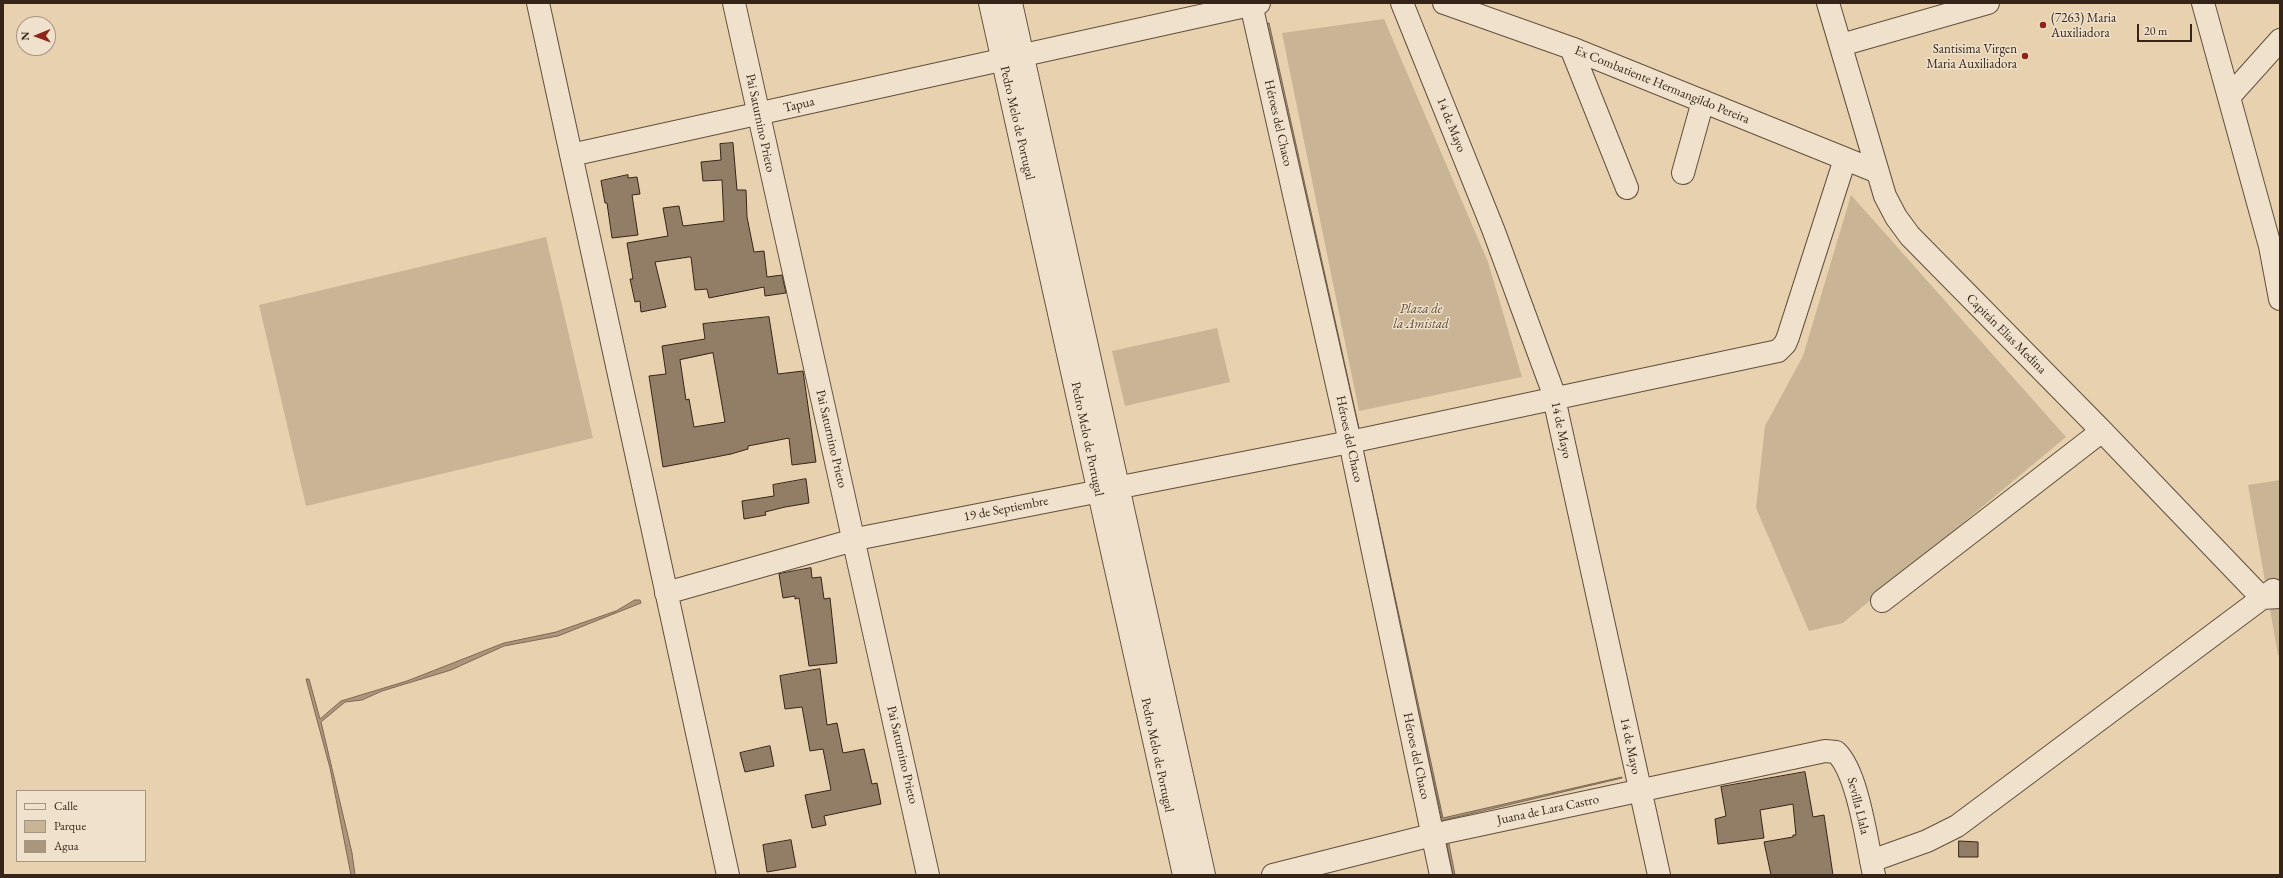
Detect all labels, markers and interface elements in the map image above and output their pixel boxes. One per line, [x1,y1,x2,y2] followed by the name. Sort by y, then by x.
[2051,10,2116,41] place label: (7263) Maria Auxiliadora
[16,16,56,56] north arrow
[2139,16,2194,42] scale bar
[2038,20,2048,30] marker: (7263) Maria Auxiliadora
[2144,23,2167,39] text: 20 m
[18,32,32,41] text: N
[1926,41,2017,72] place label: Santisima Virgen Maria Auxiliadora
[1572,43,1752,127] street label: Ex Combatiente Hermangildo Pereira
[2020,51,2030,61] marker: Santisima Virgen Maria Auxiliadora
[996,64,1038,182] street label: Pedro Melo de Portugal
[742,72,778,174] street label: Pai Saturnino Prieto
[1260,78,1296,168] street label: Héroes del Chaco
[782,94,816,116] street label: Tapua
[1433,95,1469,155] street label: 14 de Mayo
[1963,291,2049,377] street label: Capitán Elias Medina
[1393,301,1449,332] park label: Plaza de la Amistad
[1067,380,1107,498] street label: Pedro Melo de Portugal
[812,388,850,490] street label: Pai Saturnino Prieto
[1332,394,1366,484] street label: Héroes del Chaco
[1547,400,1575,460] street label: 14 de Mayo
[962,493,1050,525] street label: 19 de Septiembre
[1137,696,1177,814] street label: Pedro Melo de Portugal
[883,704,921,806] street label: Pai Saturnino Prieto
[1399,711,1433,801] street label: Héroes del Chaco
[1616,716,1644,776] street label: 14 de Mayo
[1843,776,1873,836] street label: Sevilla Llala
[16,790,146,862] legend
[1496,792,1600,828] street label: Juana de Lara Castro
[54,798,78,814] text: Calle
[54,818,86,834] text: Parque
[54,838,79,854] text: Agua

